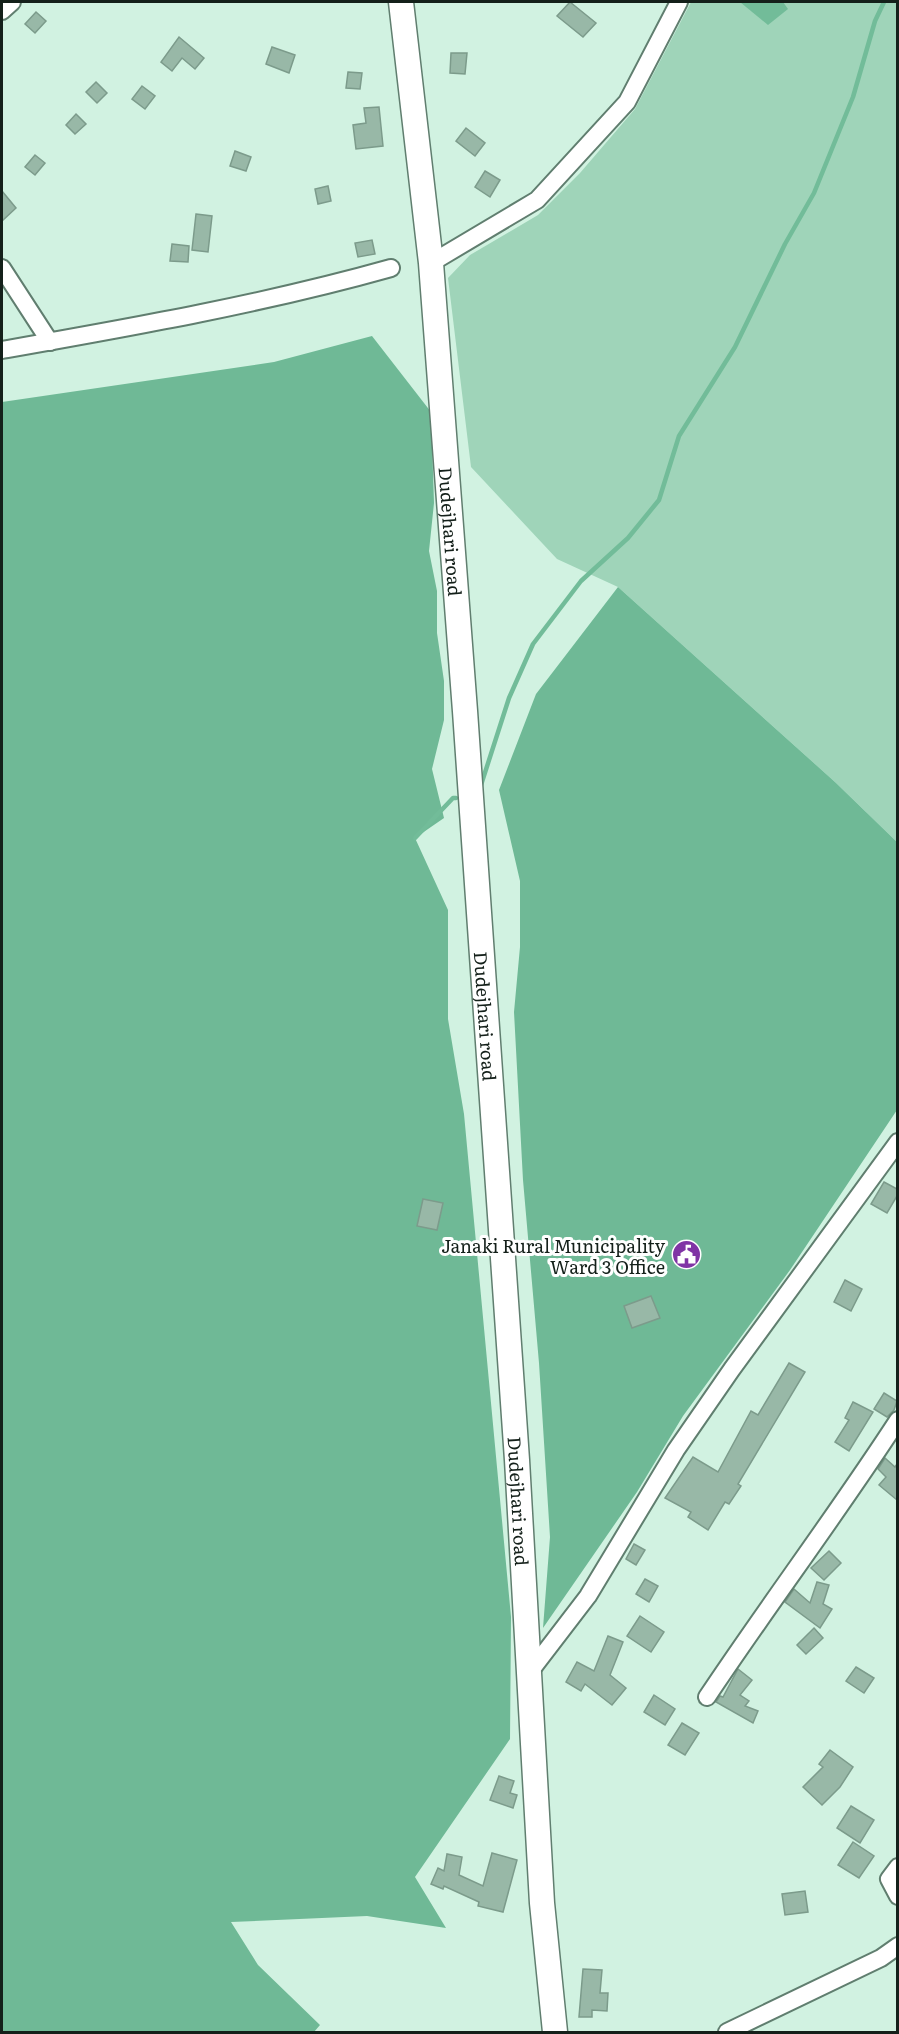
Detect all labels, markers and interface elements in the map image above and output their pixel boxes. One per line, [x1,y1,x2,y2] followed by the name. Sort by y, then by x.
[433,466,470,597] street label: Dudejhari road
[468,951,504,1082] street label: Dudejhari road
[441,1232,666,1280] place label: Janaki Rural Municipality Ward 3 Office
[670,1239,702,1271] public building icon: Janaki Rural Municipality Ward 3 Office
[502,1435,536,1567] street label: Dudejhari road

